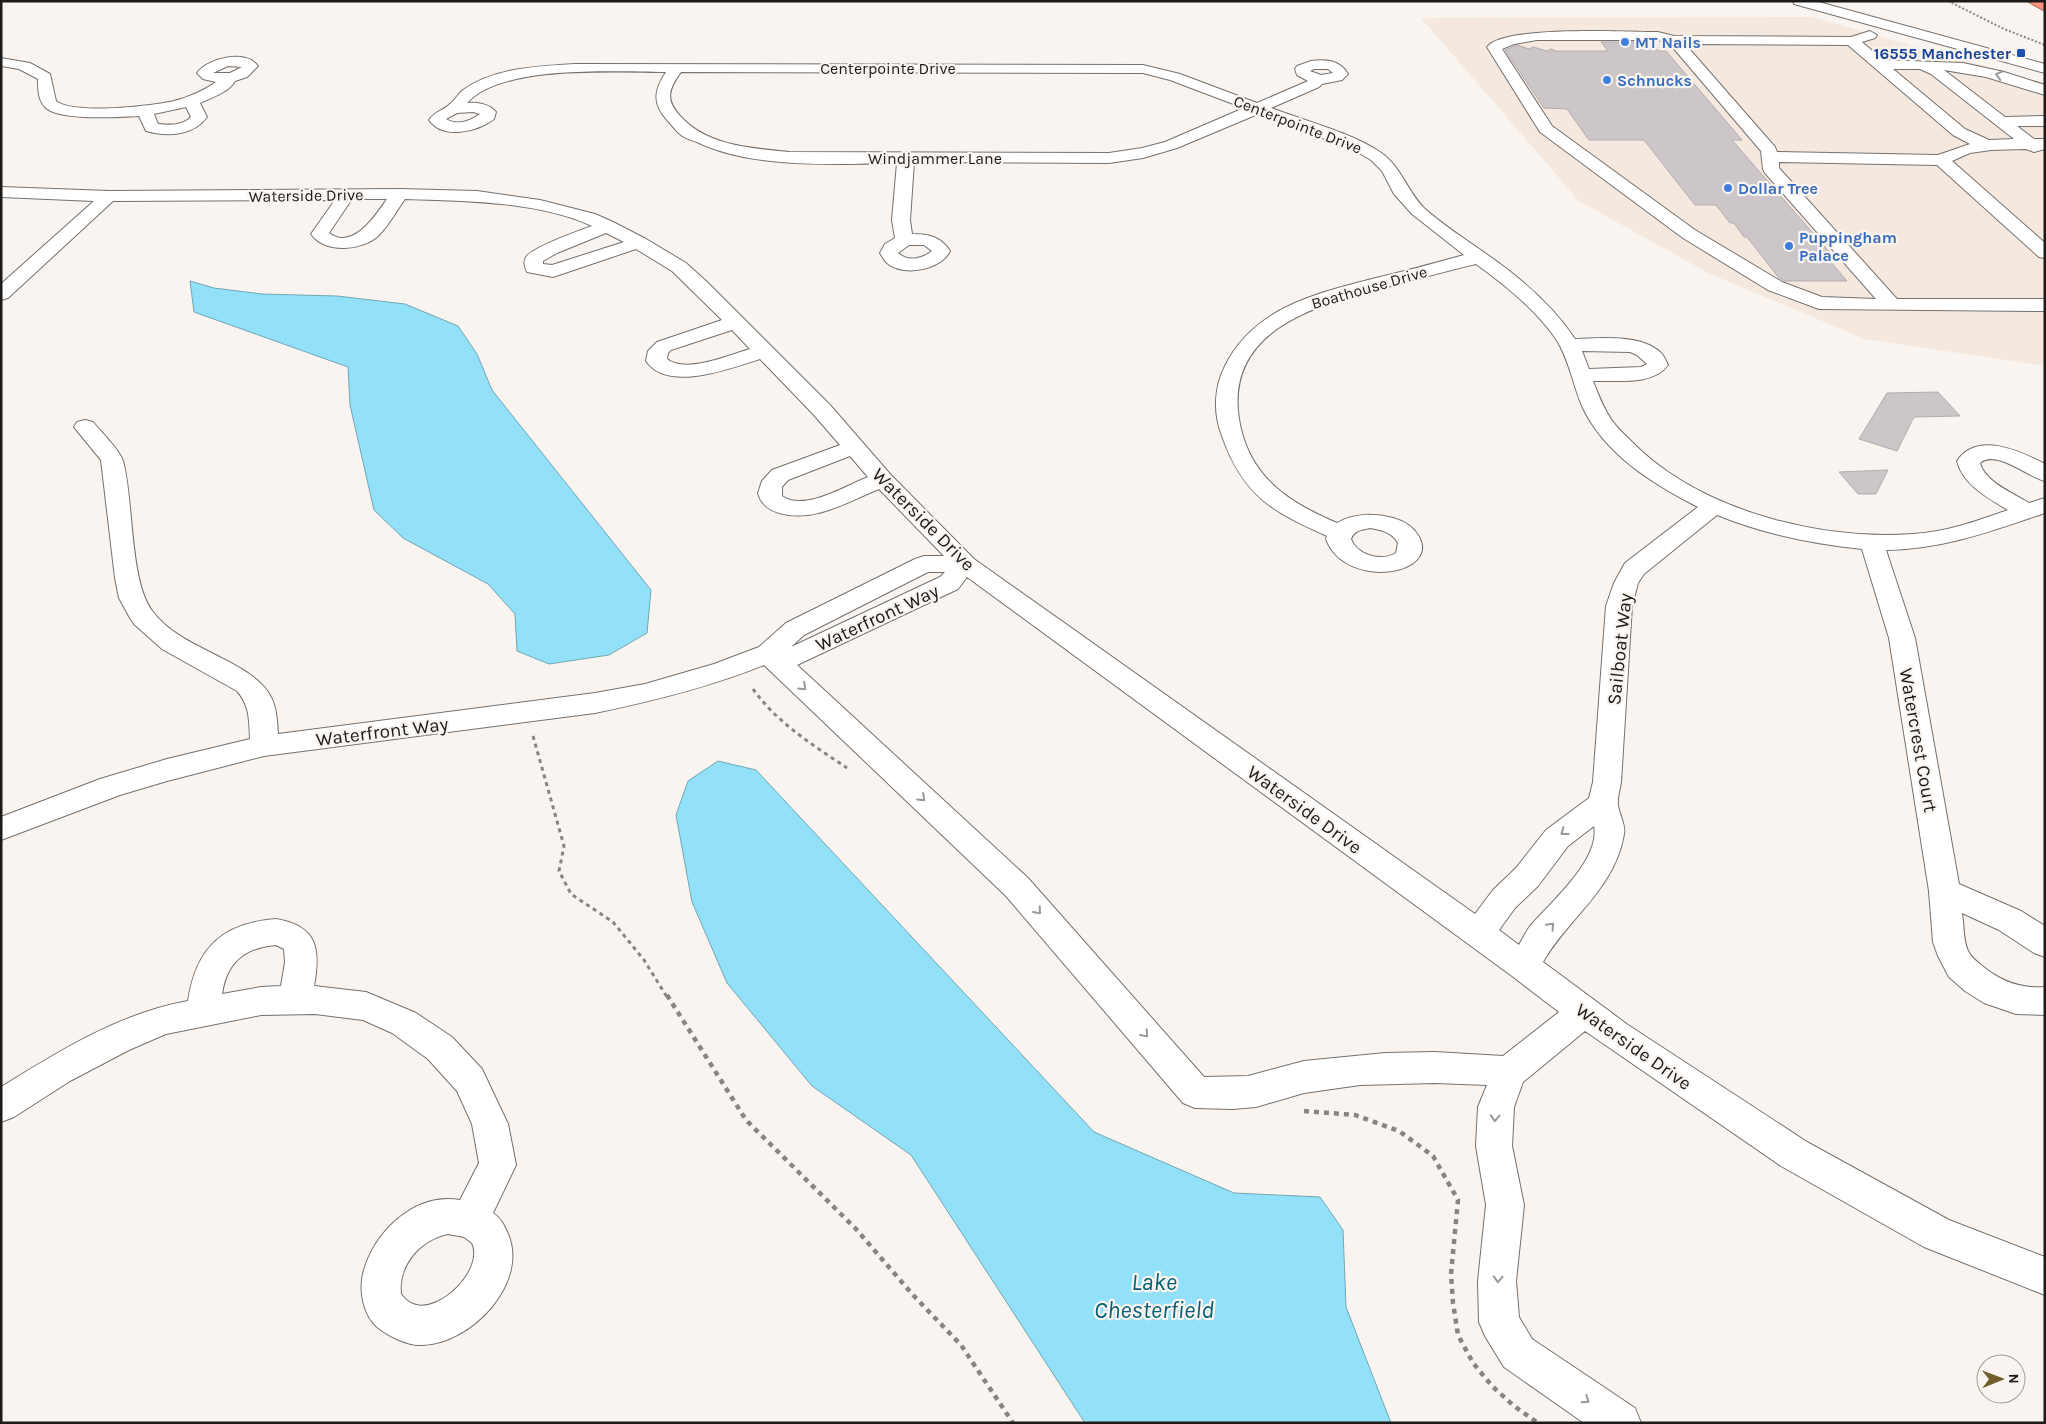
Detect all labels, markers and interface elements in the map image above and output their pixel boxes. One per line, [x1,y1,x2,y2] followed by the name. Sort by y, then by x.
[1635,33,1701,52] place label: MT Nails
[1619,36,1631,48] marker: MT Nails
[1874,44,2012,63] place label: 16555 Manchester
[2015,47,2027,59] marker: 16555 Manchester
[820,59,956,78] street label: Centerpointe Drive
[1617,71,1692,90] place label: Schnucks
[1995,71,2004,81] one-way arrow
[1601,74,1613,86] marker: Schnucks
[1231,91,1365,158] street label: Centerpointe Drive
[868,149,1002,168] street label: Windjammer Lane
[1738,179,1818,198] place label: Dollar Tree
[1722,182,1734,194] marker: Dollar Tree
[249,185,363,206] street label: Waterside Drive
[1799,228,1897,265] place label: Puppingham Palace
[1783,240,1795,252] marker: Puppingham Palace
[1309,262,1429,313] street label: Boathouse Drive
[867,464,979,576] street label: Waterside Drive
[812,580,943,656] street label: Waterfront Way
[1603,592,1637,706] street label: Sailboat Way
[1894,666,1942,814] street label: Watercrest Court
[798,681,807,690] one-way arrow
[315,713,450,751] street label: Waterfront Way
[1243,761,1366,859] street label: Waterside Drive
[916,792,925,801] one-way arrow
[1561,827,1570,835] one-way arrow
[1033,905,1041,914] one-way arrow
[1545,922,1554,931] one-way arrow
[1571,999,1696,1095] street label: Waterside Drive
[1139,1028,1147,1037] one-way arrow
[1490,1114,1501,1122] one-way arrow
[1094,1268,1214,1324] water label: Lake Chesterfield
[1492,1275,1503,1283] one-way arrow
[1976,1354,2026,1404] north arrow
[2005,1374,2022,1384] text: N
[1581,1394,1590,1403] one-way arrow

